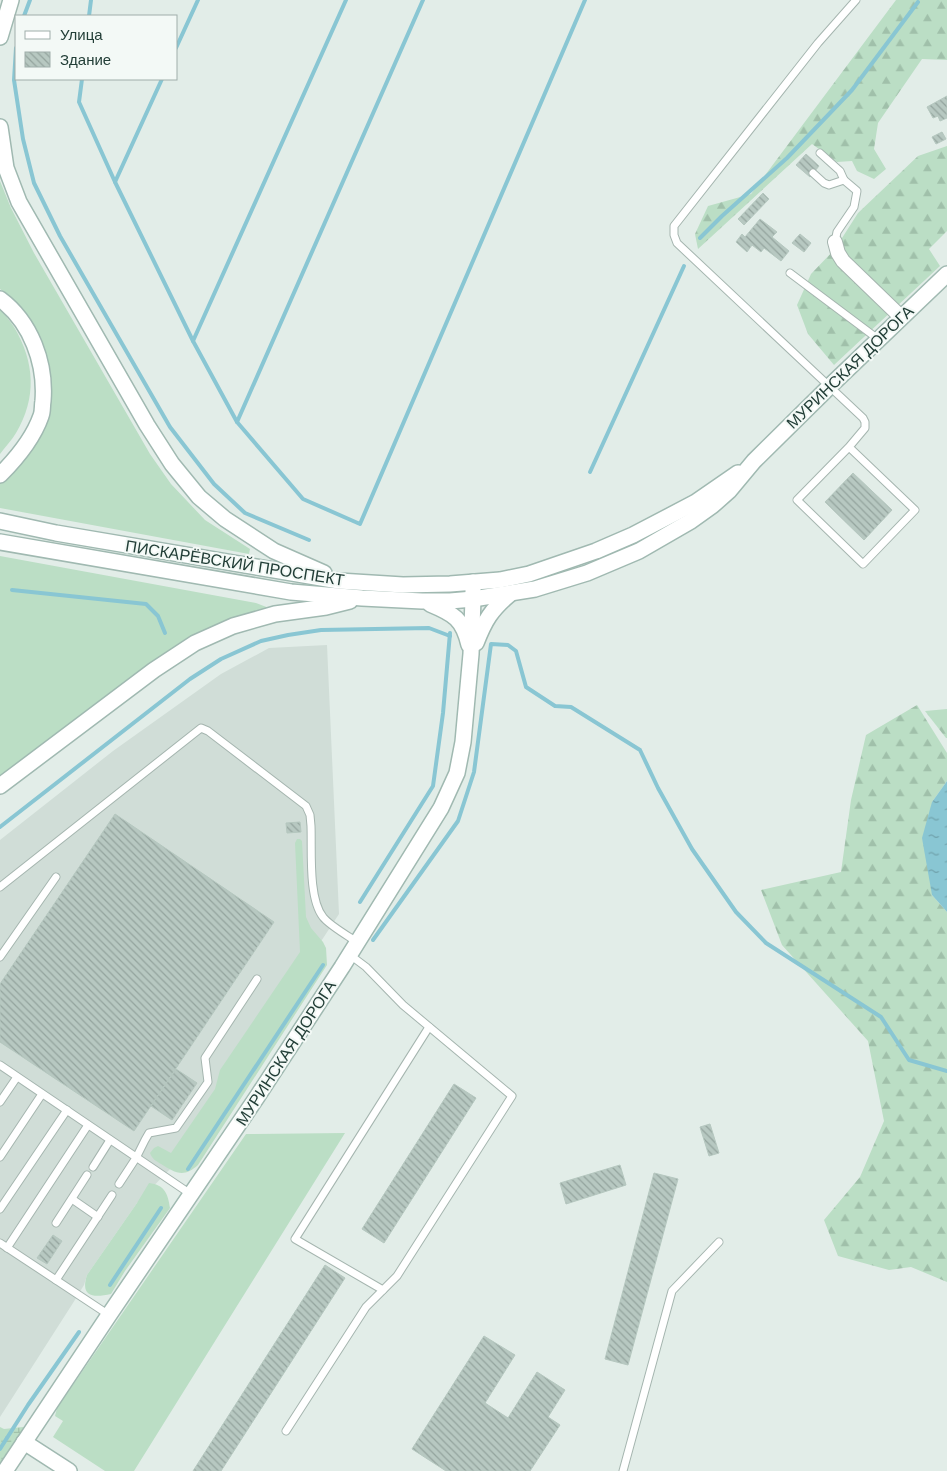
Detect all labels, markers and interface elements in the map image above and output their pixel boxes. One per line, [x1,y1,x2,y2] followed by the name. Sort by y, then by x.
[15,15,178,80] legend
[60,26,103,43] text: Улица
[60,51,111,68] text: Здание
[783,302,917,432] street label: МУРИНСКАЯ ДОРОГА
[124,536,346,589] street label: ПИСКАРЁВСКИЙ ПРОСПЕКТ
[233,977,339,1129] street label: МУРИНСКАЯ ДОРОГА

